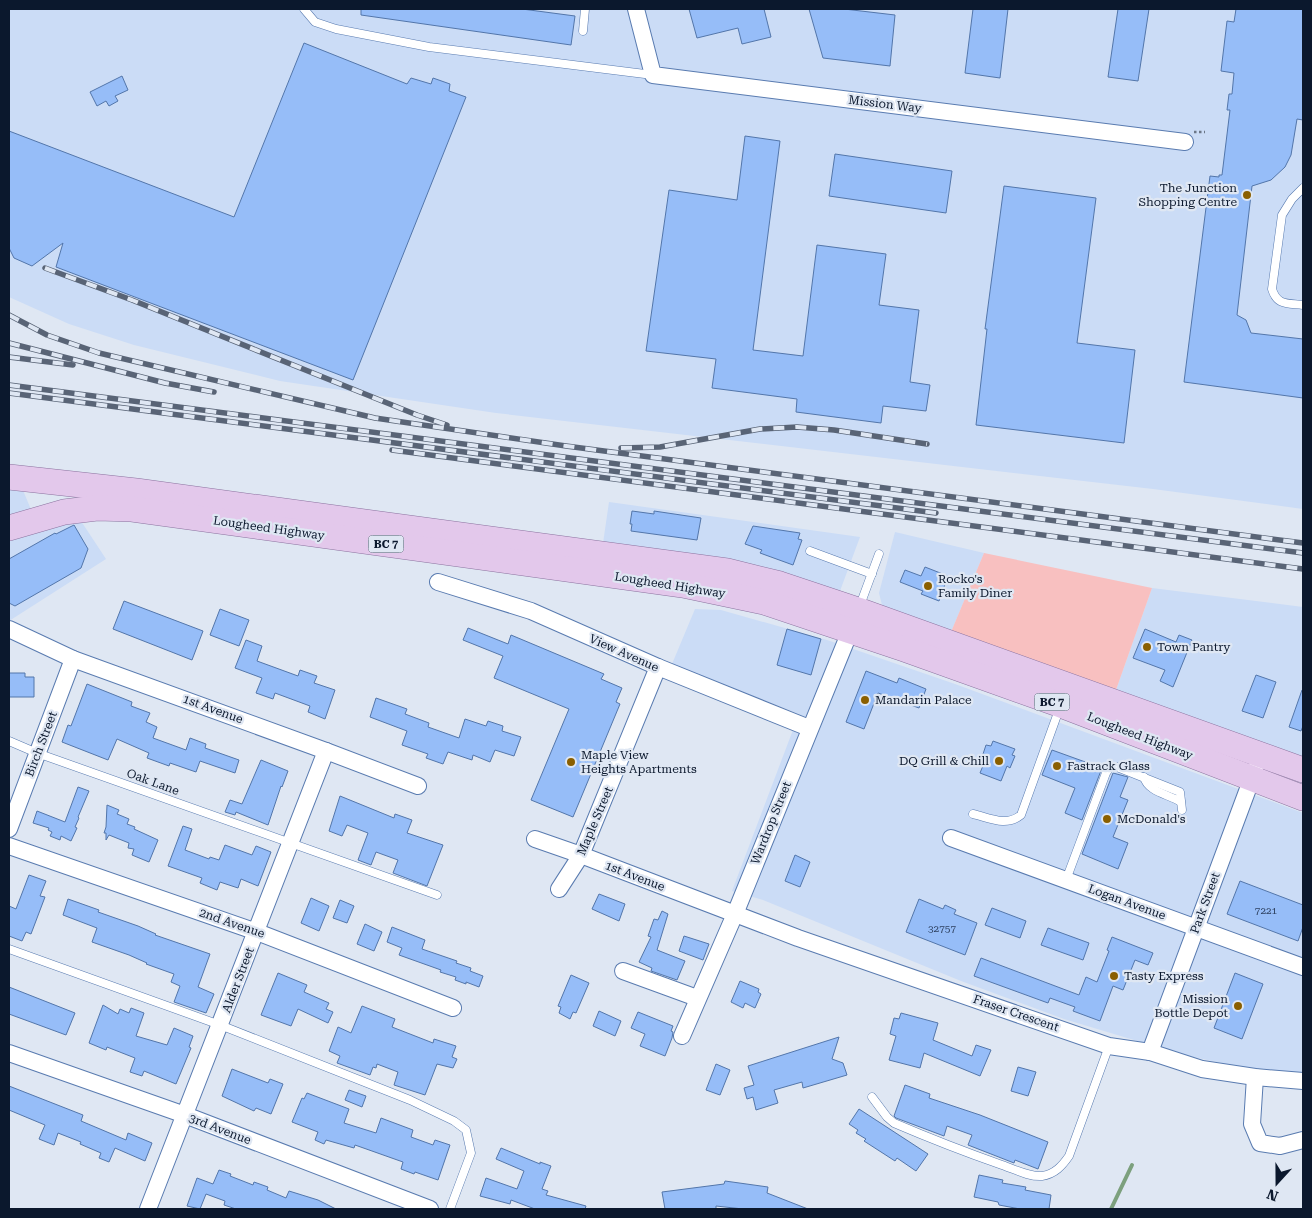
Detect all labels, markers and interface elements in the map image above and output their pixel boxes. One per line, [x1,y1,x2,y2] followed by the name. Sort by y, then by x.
[848,93,923,116] street label: Mission Way
[1138,181,1237,209] place label: The Junction Shopping Centre
[1241,189,1253,201] marker: The Junction Shopping Centre
[212,513,326,543] street label: Lougheed Highway
[368,536,404,552] road number: BC 7
[613,569,727,601] street label: Lougheed Highway
[938,572,1012,600] place label: Rocko's Family Diner
[922,580,934,592] marker: Rocko's Family Diner
[587,631,661,675] street label: View Avenue
[1157,640,1231,654] place label: Town Pantry
[1141,641,1153,653] marker: Town Pantry
[181,692,245,726] street label: 1st Avenue
[875,693,972,707] place label: Mandarin Palace
[859,694,871,706] marker: Mandarin Palace
[1034,694,1070,710] road number: BC 7
[22,709,60,779] street label: Birch Street
[1085,709,1196,763] street label: Lougheed Highway
[581,748,697,776] place label: Maple View Heights Apartments
[899,754,989,768] place label: DQ Grill & Chill
[993,755,1005,767] marker: DQ Grill & Chill
[565,756,577,768] marker: Maple View Heights Apartments
[1067,759,1150,773] place label: Fastrack Glass
[1051,760,1063,772] marker: Fastrack Glass
[125,766,182,798] street label: Oak Lane
[748,779,794,866] street label: Wardrop Street
[574,784,616,858] street label: Maple Street
[1117,812,1186,826] place label: McDonald's
[1101,813,1113,825] marker: McDonald's
[603,858,667,894] street label: 1st Avenue
[1187,870,1223,935] street label: Park Street
[1086,881,1168,923] street label: Logan Avenue
[197,905,267,941] street label: 2nd Avenue
[1255,905,1278,916] house number: 7221
[928,923,956,934] house number: 32757
[219,945,257,1015] street label: Alder Street
[1124,969,1204,983] place label: Tasty Express
[1108,970,1120,982] marker: Tasty Express
[971,992,1061,1034] street label: Fraser Crescent
[1155,992,1229,1020] place label: Mission Bottle Depot
[1232,1000,1244,1012] marker: Mission Bottle Depot
[187,1111,253,1147] street label: 3rd Avenue
[1252,1158,1302,1208] north arrow
[1264,1186,1280,1205] text: N

